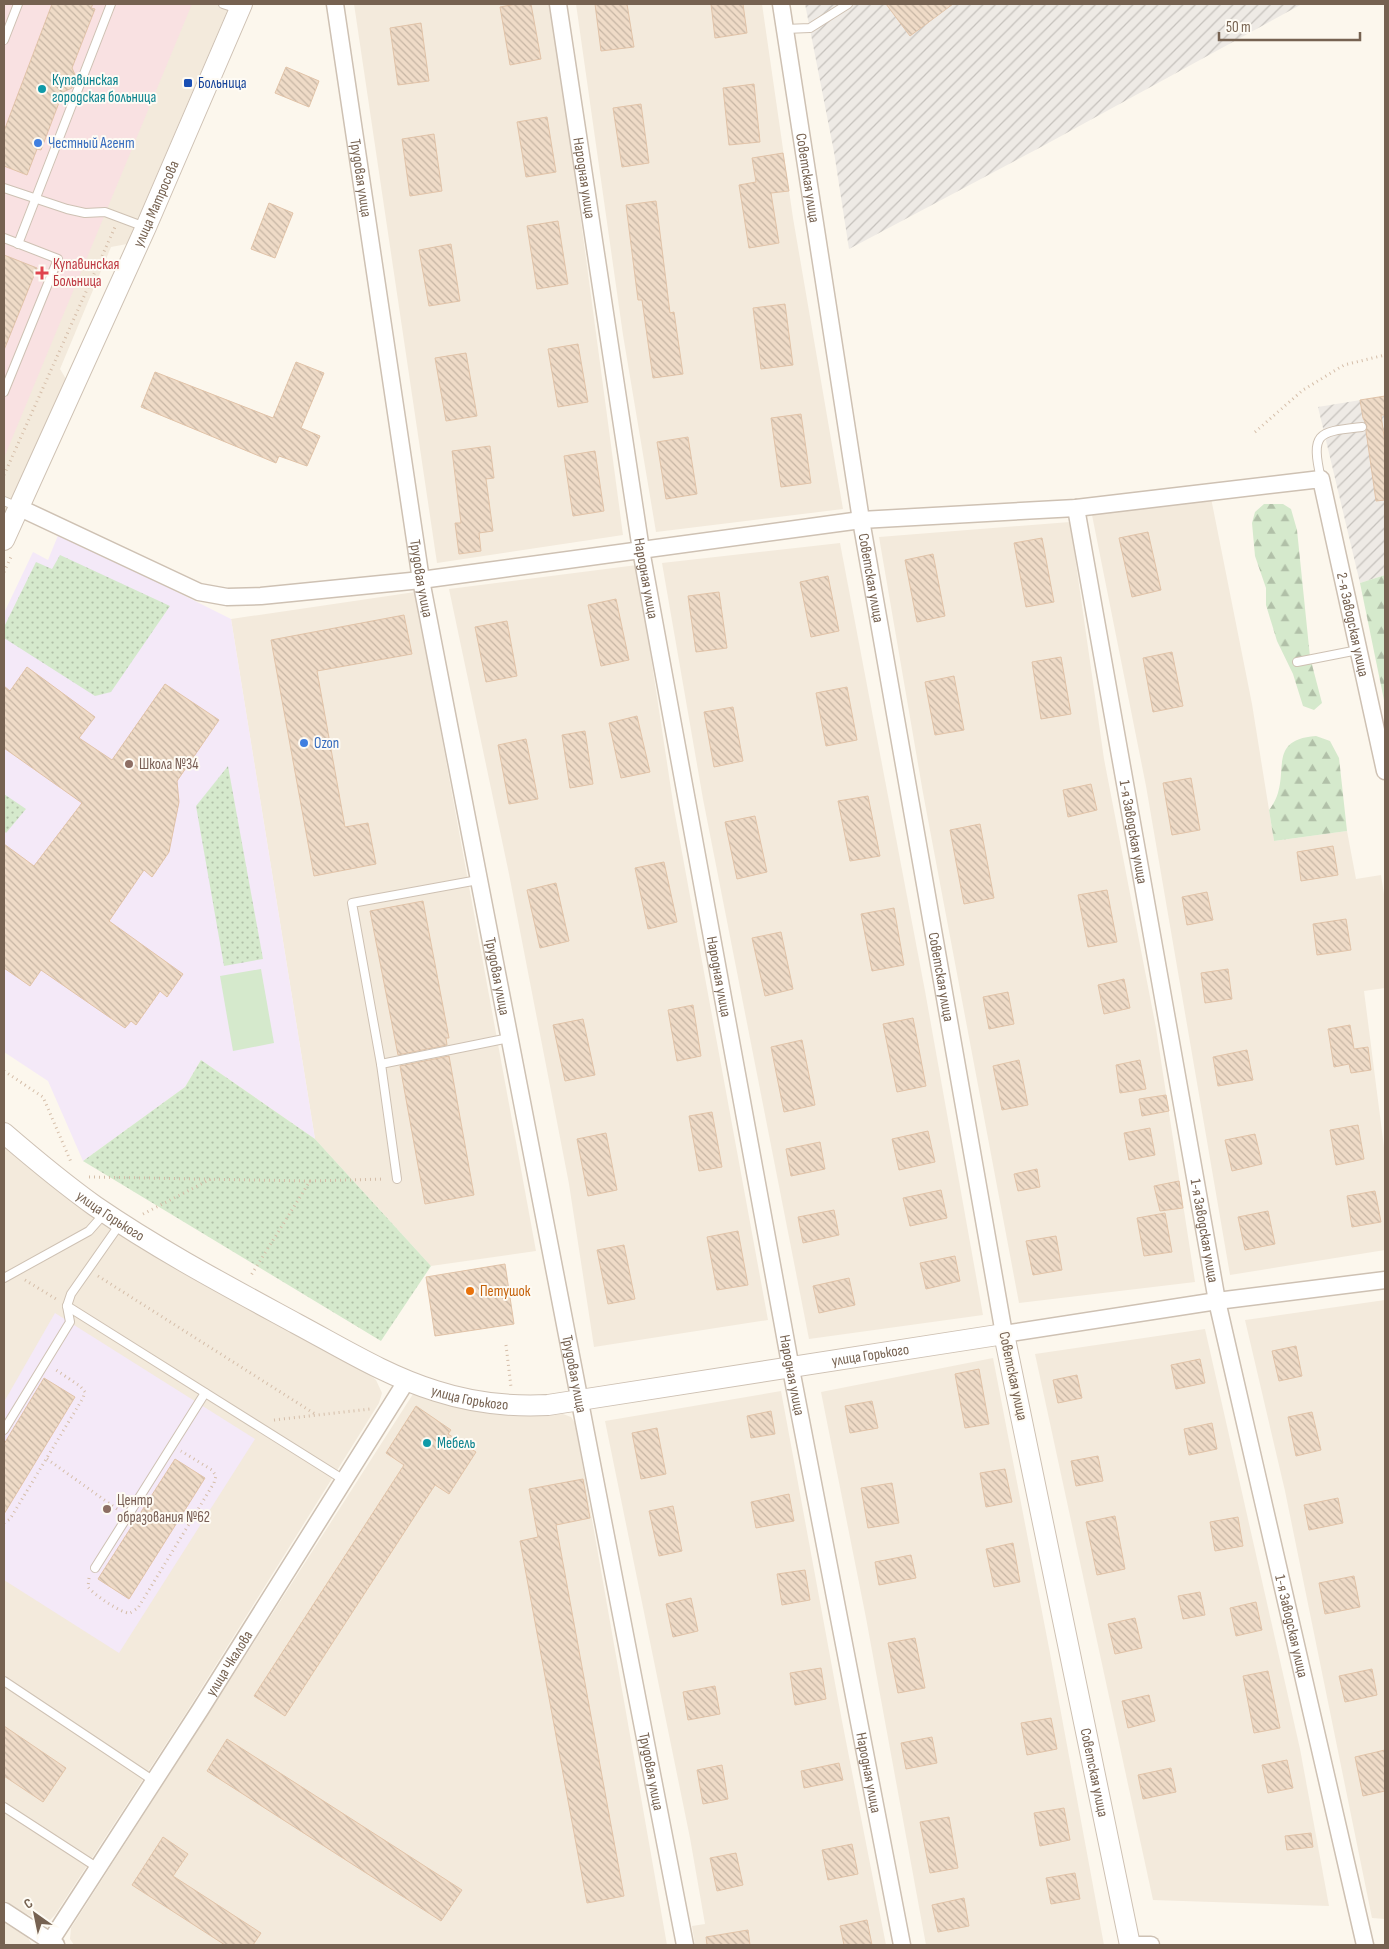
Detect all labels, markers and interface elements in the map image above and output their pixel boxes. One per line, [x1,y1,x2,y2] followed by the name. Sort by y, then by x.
[1219,10,1360,42] scale bar
[1226,18,1251,37] text: 50 m
[52,71,156,107] place label: Купавинская городская больница
[198,74,247,93] place label: Больница
[182,77,194,89] marker: Больница
[36,83,48,95] marker: Купавинская городская больница
[792,132,824,224] street label: Советская улица
[48,134,135,153] place label: Честный Агент
[569,136,600,220] street label: Народная улица
[32,137,44,149] marker: Честный Агент
[346,138,376,219] street label: Трудовая улица
[129,157,183,250] street label: улица Матросова
[53,255,120,291] place label: Купавинская Больница
[35,266,49,280] marker: Купавинская Больница
[854,532,888,624] street label: Советская улица
[630,537,663,620] street label: Народная улица
[406,538,438,619] street label: Трудовая улица
[1332,571,1374,679] street label: 2-я Заводская улица
[314,734,339,753] place label: Ozon
[298,737,310,749] marker: Ozon
[139,755,199,774] place label: Школа №34
[123,758,135,770] marker: Школа №34
[1115,778,1152,886] street label: 1-я Заводская улица
[924,931,958,1023] street label: Советская улица
[702,935,736,1019] street label: Народная улица
[481,936,514,1017] street label: Трудовая улица
[1186,1177,1223,1284] street label: 1-я Заводская улица
[73,1186,148,1245] street label: улица Горького
[480,1282,531,1301] place label: Петушок
[464,1285,476,1297] marker: Петушок
[994,1330,1032,1422] street label: Советская улица
[558,1333,591,1415] street label: Трудовая улица
[775,1333,809,1417] street label: Народная улица
[830,1339,910,1370] street label: улица Горького
[429,1381,509,1414] street label: улица Горького
[437,1434,475,1453] place label: Мебель
[421,1437,433,1449] marker: Мебель
[117,1491,210,1527] place label: Центр образования №62
[101,1503,113,1515] marker: Центр образования №62
[1271,1573,1313,1680] street label: 1-я Заводская улица
[202,1627,257,1700] street label: улица Чкалова
[1076,1726,1113,1819] street label: Советская улица
[635,1731,668,1812] street label: Трудовая улица
[852,1731,886,1815] street label: Народная улица
[10,1889,60,1939] north arrow
[21,1894,36,1913] text: С

